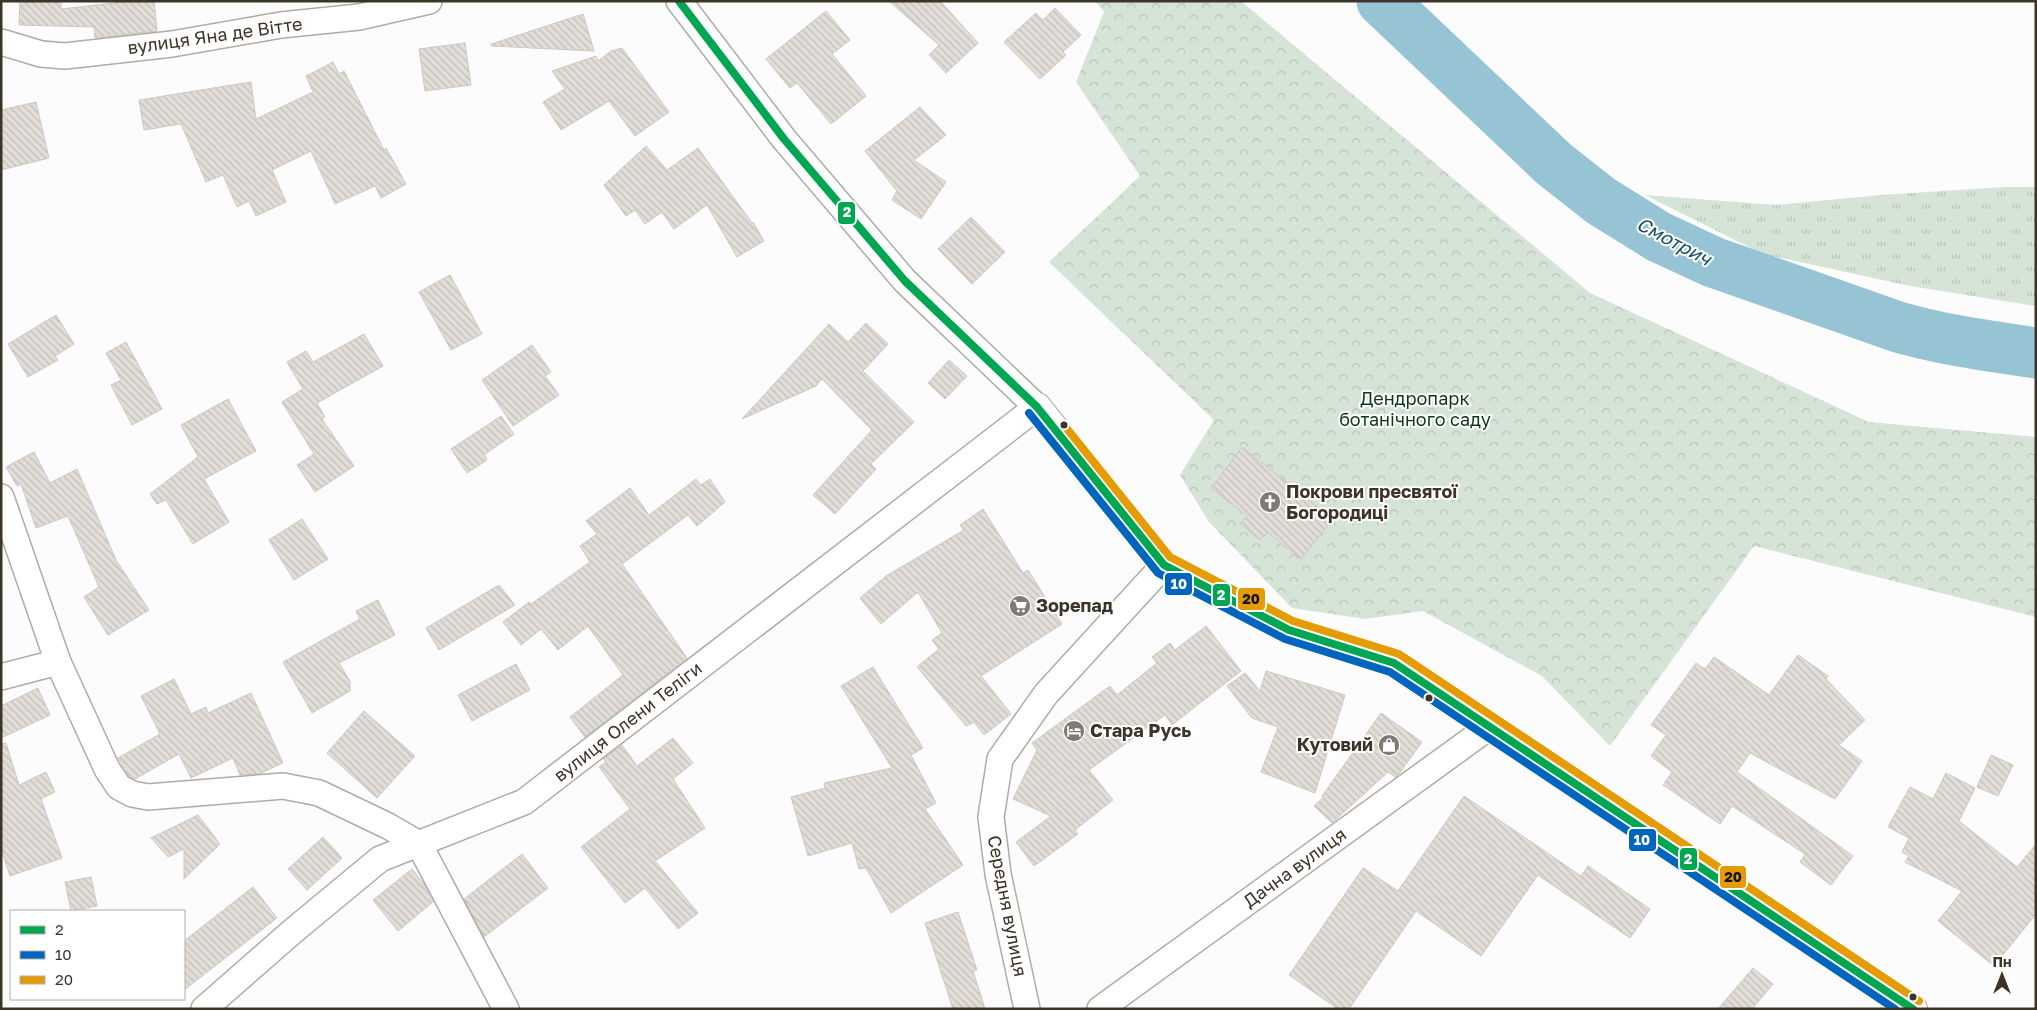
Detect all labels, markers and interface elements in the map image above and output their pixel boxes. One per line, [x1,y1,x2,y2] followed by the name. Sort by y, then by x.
[126,12,304,58] street label: вулиця Яна де Вітте
[837,201,856,225] line badge: 2
[843,203,852,220] text: 2
[1633,211,1717,270] water label: Смотрич
[1339,387,1491,430] park label: Дендропарк ботанічного саду
[1059,420,1069,430] unlabelled marker
[1286,480,1458,523] place label: Покрови пресвятої Богородиці
[1258,490,1282,514] church icon: Покрови пресвятої Богородиці
[1164,572,1193,596] line badge: 10
[1171,575,1187,592] text: 10
[1212,583,1231,607] line badge: 2
[1217,586,1226,603] text: 2
[1237,587,1266,611] line badge: 20
[1242,590,1260,607] text: 20
[1008,594,1032,618] supermarket icon: Зорепад
[1036,594,1113,616] place label: Зорепад
[549,657,706,786] street label: вулиця Олени Теліги
[1424,693,1434,703] unlabelled marker
[1062,719,1086,743] hotel icon: Стара Русь
[1090,719,1191,741] place label: Стара Русь
[1297,733,1373,755] place label: Кутовий
[1377,733,1401,757] shop icon: Кутовий
[1239,823,1350,912] street label: Дачна вулиця
[1628,828,1657,852] line badge: 10
[1634,831,1650,848] text: 10
[984,833,1032,978] street label: Середня вулиця
[1679,847,1698,871] line badge: 2
[1684,850,1693,867] text: 2
[1719,865,1747,889] line badge: 20
[1724,868,1742,885] text: 20
[10,910,185,1000] legend
[55,920,64,938] text: 2
[55,945,72,963] text: 10
[1977,950,2027,1000] north arrow
[1992,953,2012,970] text: Пн
[55,970,73,988] text: 20
[1908,992,1918,1002] unlabelled marker

